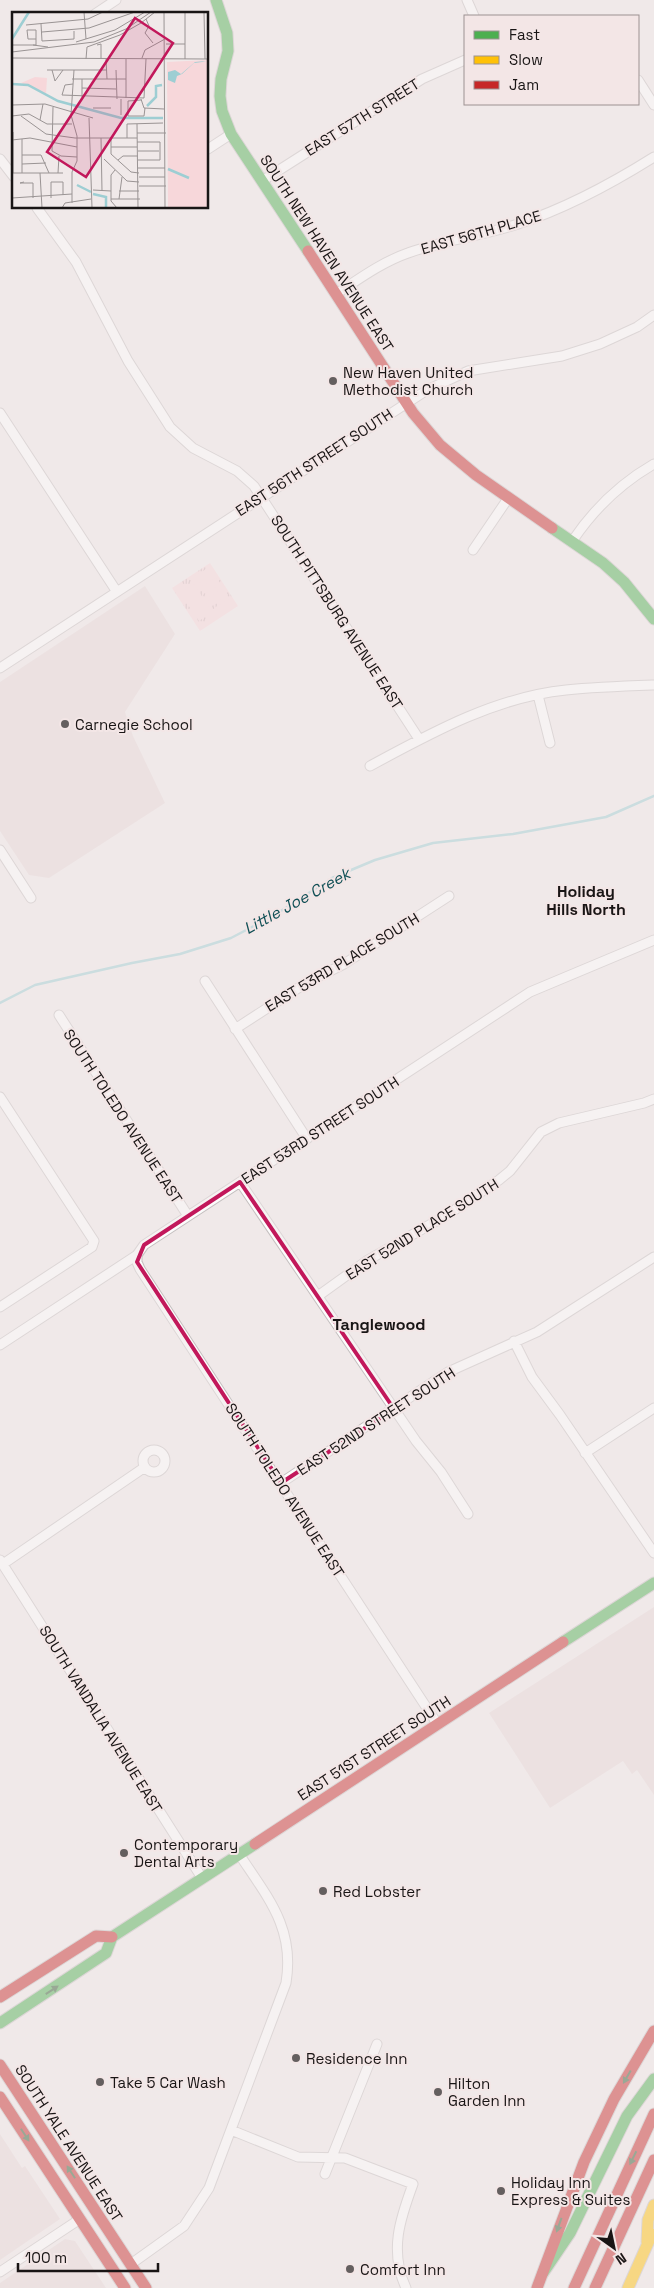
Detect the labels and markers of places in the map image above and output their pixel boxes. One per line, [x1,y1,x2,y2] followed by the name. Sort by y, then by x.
[343,363,473,399] place label: New Haven United Methodist Church
[327,375,339,387] marker: New Haven United Methodist Church
[75,715,193,734] place label: Carnegie School
[59,718,71,730] marker: Carnegie School
[134,1835,238,1871] place label: Contemporary Dental Arts
[118,1847,130,1859] marker: Contemporary Dental Arts
[333,1882,421,1901] place label: Red Lobster
[317,1885,329,1897] marker: Red Lobster
[306,2049,407,2068] place label: Residence Inn
[290,2052,302,2064] marker: Residence Inn
[110,2073,226,2092] place label: Take 5 Car Wash
[448,2074,526,2110] place label: Hilton Garden Inn
[94,2076,106,2088] marker: Take 5 Car Wash
[432,2086,444,2098] marker: Hilton Garden Inn
[511,2173,630,2209] place label: Holiday Inn Express & Suites
[495,2185,507,2197] marker: Holiday Inn Express & Suites
[360,2260,446,2279] place label: Comfort Inn
[344,2263,356,2275] marker: Comfort Inn

